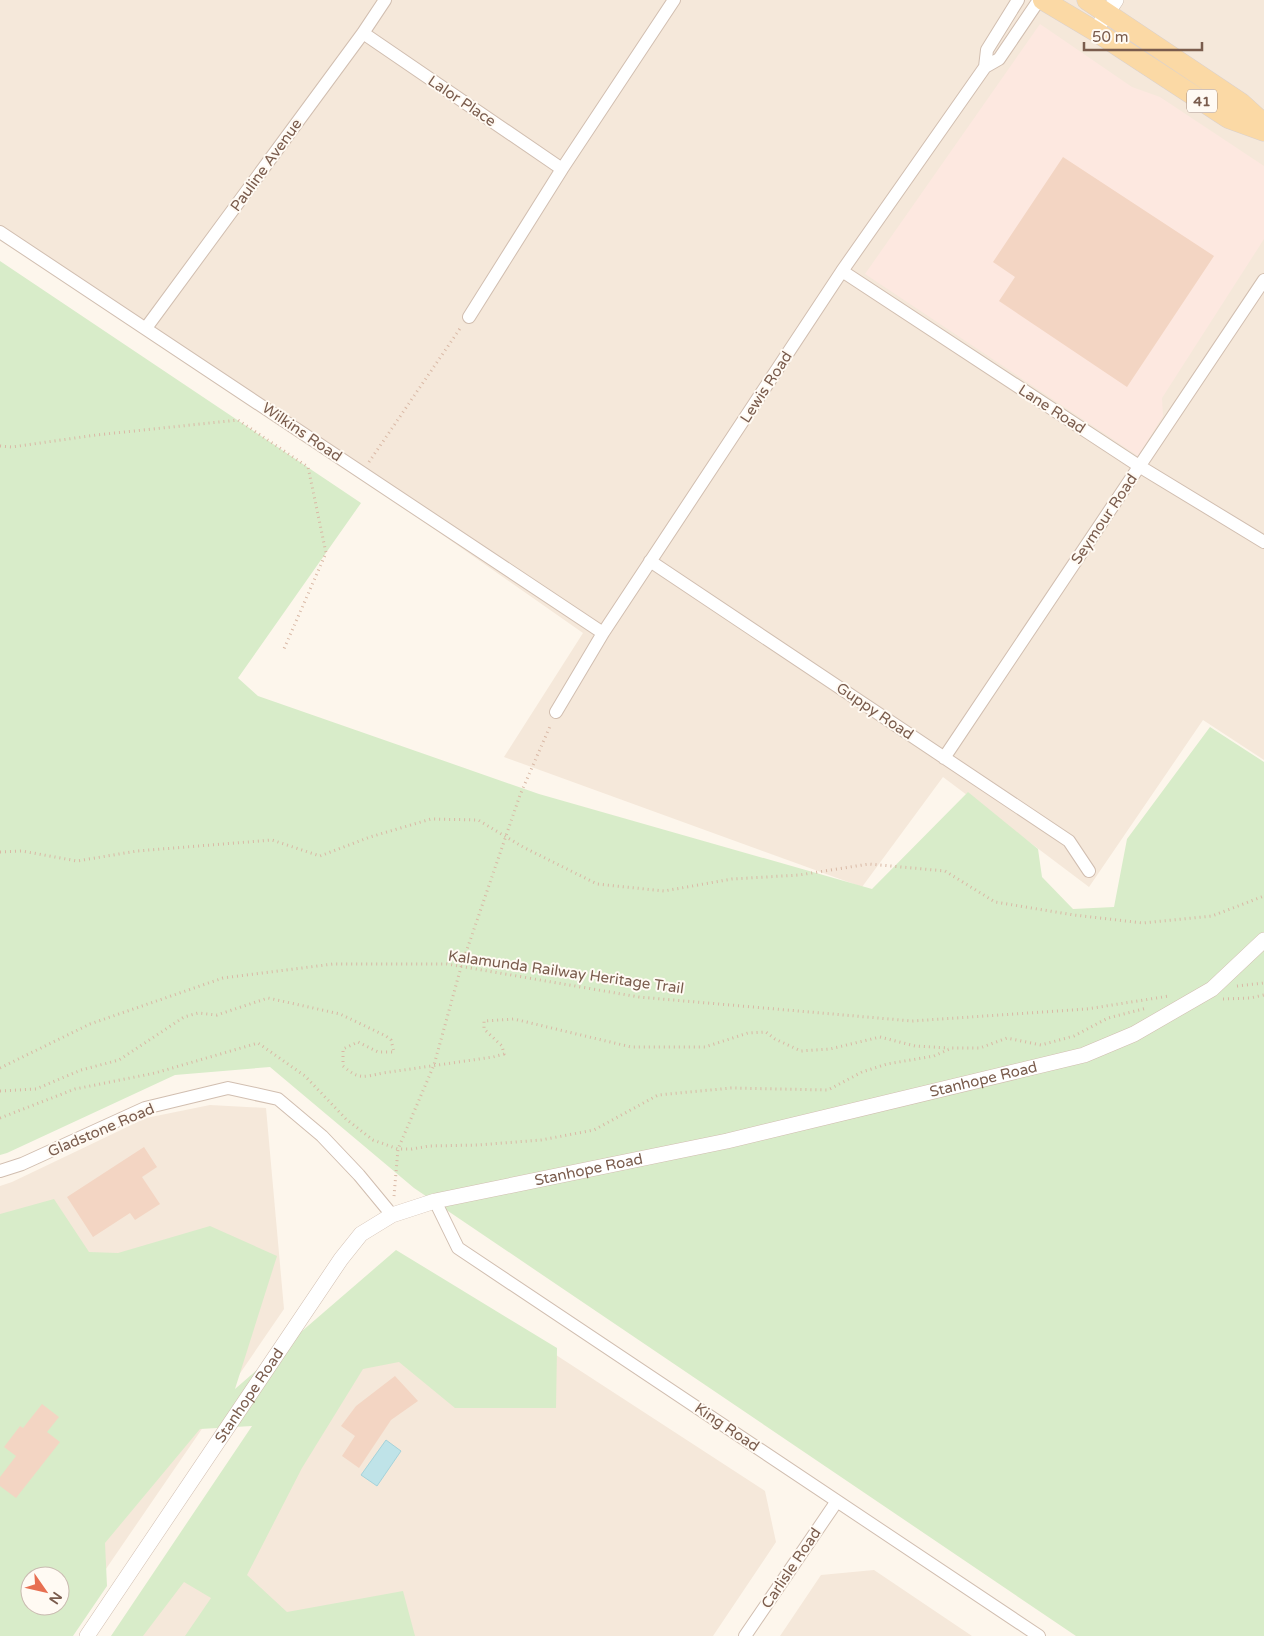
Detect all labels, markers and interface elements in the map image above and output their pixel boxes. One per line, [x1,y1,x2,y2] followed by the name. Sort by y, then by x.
[1084,20,1202,52] scale bar
[1092,28,1129,46] text: 50 m
[425,72,499,130] street label: Lalor Place
[1187,90,1217,112] road number: 41
[226,115,306,215] street label: Pauline Avenue
[736,348,796,426] street label: Lewis Road
[1015,381,1089,437] street label: Lane Road
[259,399,345,465] street label: Wilkins Road
[1067,470,1141,568] street label: Seymour Road
[833,679,917,743] street label: Guppy Road
[447,947,685,997] street label: Kalamunda Railway Heritage Trail
[928,1058,1039,1101] street label: Stanhope Road
[45,1099,157,1161] street label: Gladstone Road
[533,1150,644,1189] street label: Stanhope Road
[211,1345,287,1446] street label: Stanhope Road
[691,1399,763,1455] street label: King Road
[758,1524,824,1612] street label: Carlisle Road
[20,1566,70,1616] north arrow
[45,1589,66,1607] text: N

